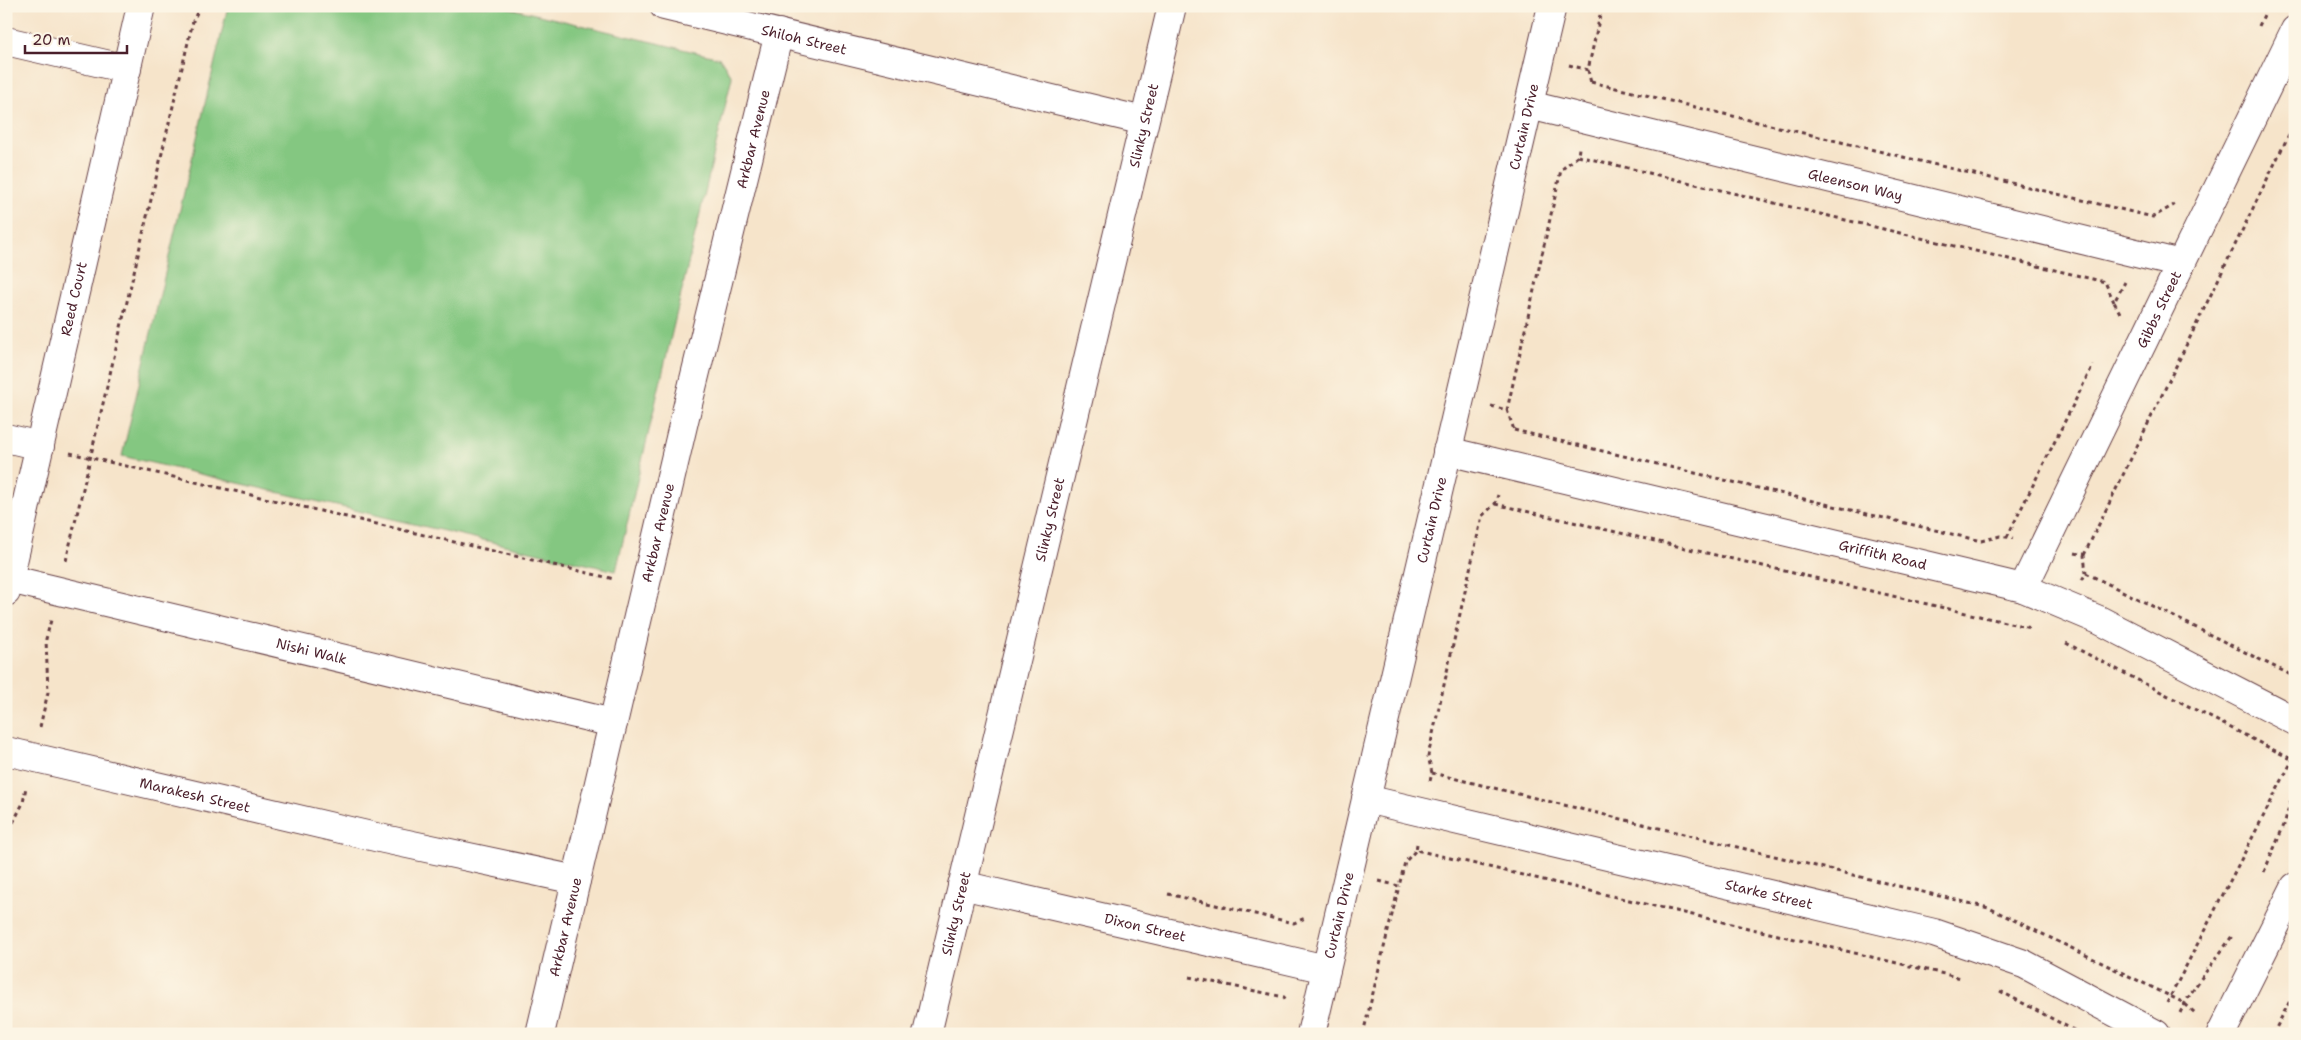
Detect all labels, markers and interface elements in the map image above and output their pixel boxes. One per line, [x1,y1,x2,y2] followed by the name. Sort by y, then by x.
[759,21,849,58] street label: Shiloh Street
[25,22,128,54] scale bar
[32,30,71,50] text: 20 m
[1505,81,1543,172] street label: Curtain Drive
[1125,82,1162,169] street label: Slinky Street
[732,88,774,190] street label: Arkbar Avenue
[1806,164,1905,205] street label: Gleenson Way
[56,260,91,338] street label: Reed Court
[2132,268,2185,351] street label: Gibbs Street
[1413,475,1450,565] street label: Curtain Drive
[1031,476,1068,563] street label: Slinky Street
[637,481,678,584] street label: Arkbar Avenue
[1837,536,1929,574] street label: Griffith Road
[274,634,349,668] street label: Nishi Walk
[138,773,252,817] street label: Marakesh Street
[937,869,974,957] street label: Slinky Street
[1320,870,1358,960] street label: Curtain Drive
[545,875,586,978] street label: Arkbar Avenue
[1723,875,1815,913] street label: Starke Street
[1103,909,1188,945] street label: Dixon Street

